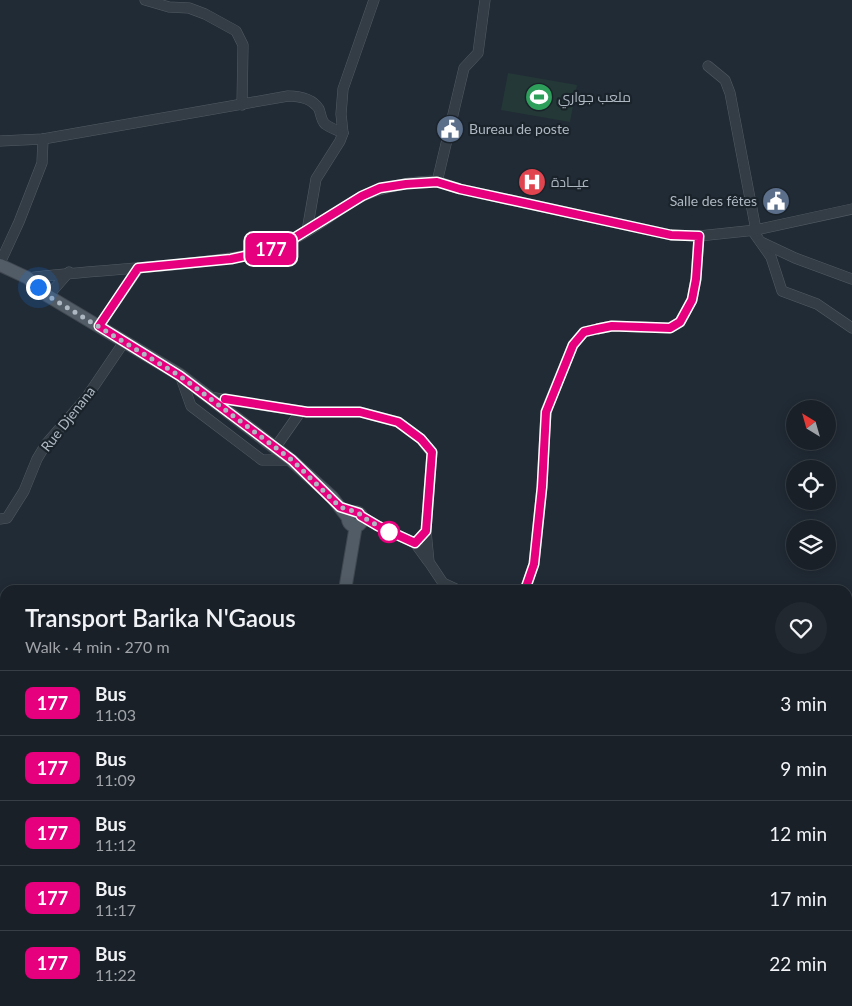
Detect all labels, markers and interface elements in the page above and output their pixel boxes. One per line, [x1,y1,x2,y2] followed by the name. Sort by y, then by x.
[524,82,554,112] sports icon: ملعب جواري
[558,88,631,109] place label: ملعب جواري
[435,114,465,144] public building icon: Bureau de poste
[469,120,569,137] place label: Bureau de poste
[517,167,547,197] hospital icon: عيــادة
[551,173,589,190] place label: عيــادة
[761,186,791,216] public building icon: Salle des fêtes
[670,192,757,209] place label: Salle des fêtes
[242,233,300,265] line badge: 177
[255,238,287,260] text: 177
[26,275,51,300] your location
[37,383,98,455] street label: Rue Djenana
[786,400,836,450] north arrow
[786,400,836,570] map controls
[786,460,836,510] button: locate
[786,520,836,570] button: layers
[378,521,400,543] unlabelled marker
[775,602,827,654] button: heart
[25,603,296,632] text: Transport Barika N'Gaous
[25,637,170,656] text: Walk · 4 min · 270 m
[95,682,126,705] text: Bus
[37,692,68,714] text: 177
[780,692,827,715] text: 3 min
[95,705,136,724] text: 11:03
[95,747,126,770] text: Bus
[37,757,68,779] text: 177
[780,757,827,780] text: 9 min
[95,770,136,789] text: 11:09
[95,812,126,835] text: Bus
[37,822,68,844] text: 177
[769,822,827,845] text: 12 min
[95,835,136,854] text: 11:12
[95,877,126,900] text: Bus
[37,887,68,909] text: 177
[769,887,827,910] text: 17 min
[95,900,136,919] text: 11:17
[95,942,126,965] text: Bus
[37,952,68,974] text: 177
[769,952,827,975] text: 22 min
[95,965,136,984] text: 11:22

